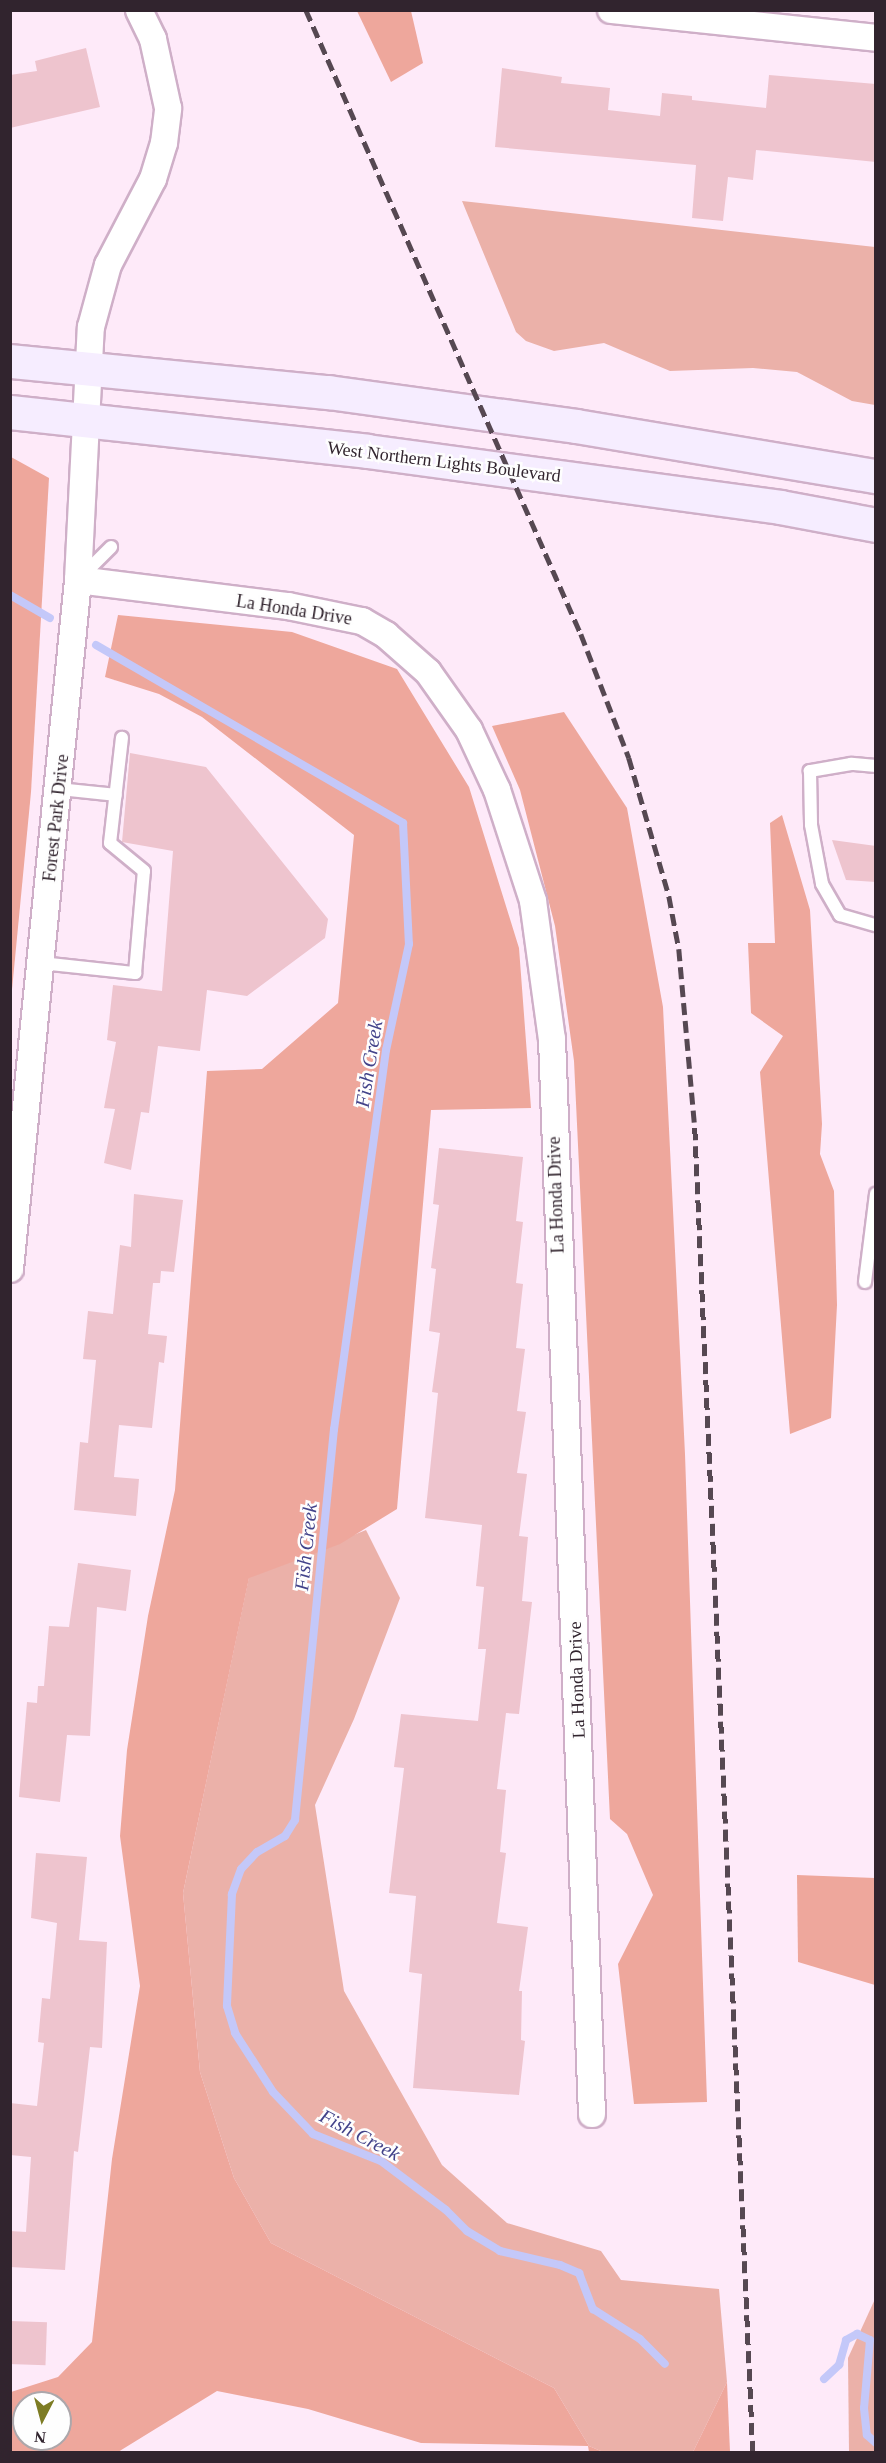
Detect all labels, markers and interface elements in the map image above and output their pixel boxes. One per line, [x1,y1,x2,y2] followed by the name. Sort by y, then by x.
[326,437,562,487] street label: West Northern Lights Boulevard
[235,590,353,630] street label: La Honda Drive
[39,753,73,883] street label: Forest Park Drive
[350,1019,388,1109] water label: Fish Creek
[543,1136,569,1254] street label: La Honda Drive
[289,1502,323,1592] water label: Fish Creek
[564,1621,590,1739] street label: La Honda Drive
[316,2104,404,2166] water label: Fish Creek
[12,2391,72,2451] north arrow
[34,2428,47,2446] text: N

